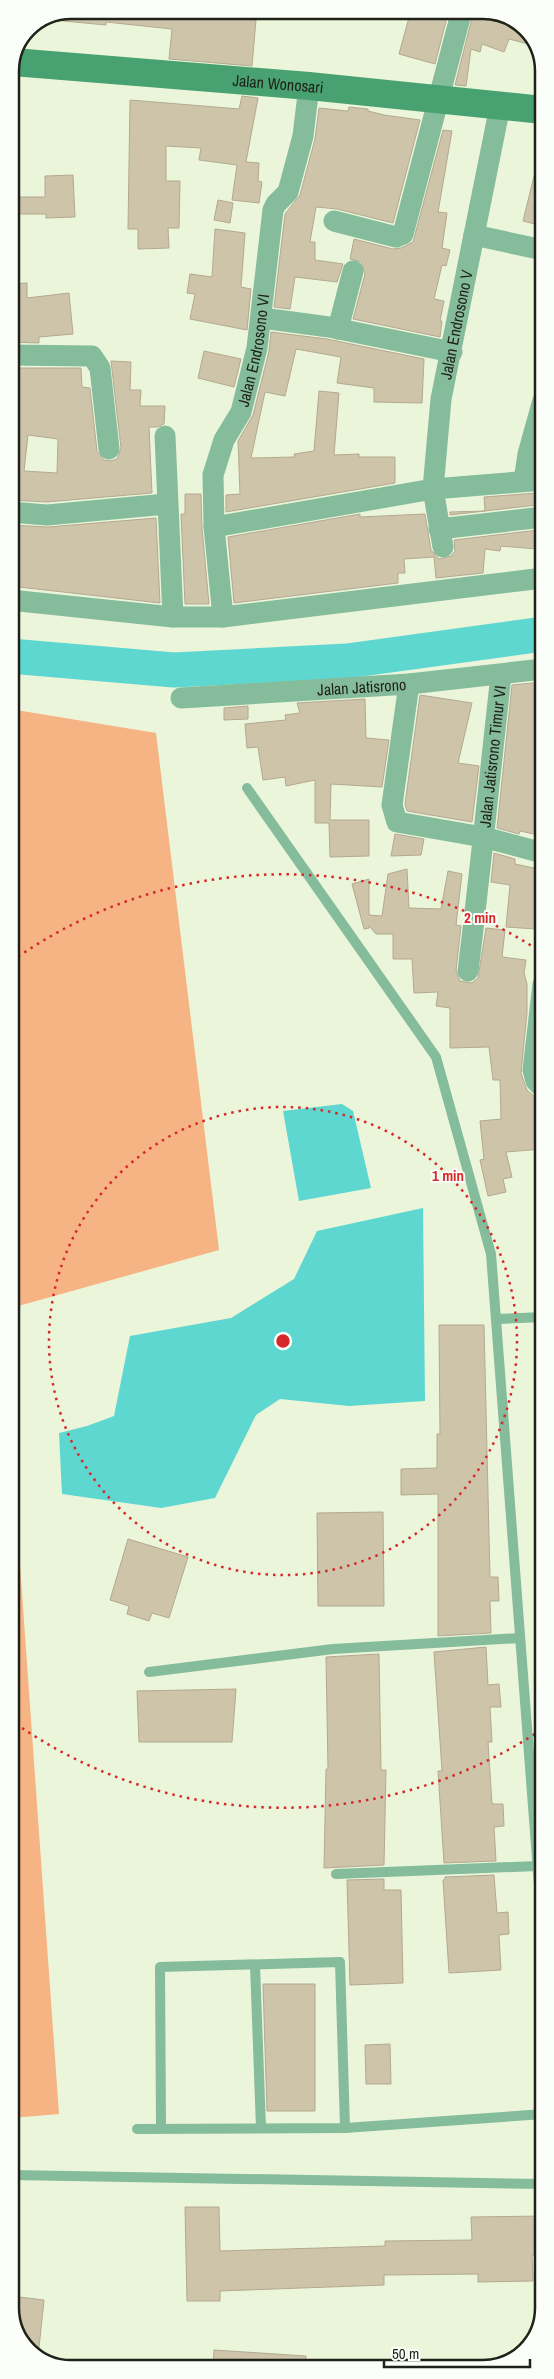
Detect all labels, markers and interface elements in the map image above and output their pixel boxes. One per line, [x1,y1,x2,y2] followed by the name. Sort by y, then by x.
[232,69,325,98] street label: Jalan Wonosari
[434,268,478,381] street label: Jalan Endrosono V
[232,293,274,409] street label: Jalan Endrosono VI
[317,673,407,701] street label: Jalan Jatisrono
[474,684,511,828] street label: Jalan Jatisrono Timur VI
[464,907,496,928] text: 2 min
[432,1165,464,1186] text: 1 min
[274,1332,292,1350] centre of rings
[384,2336,530,2368] scale bar
[392,2343,419,2364] text: 50 m

